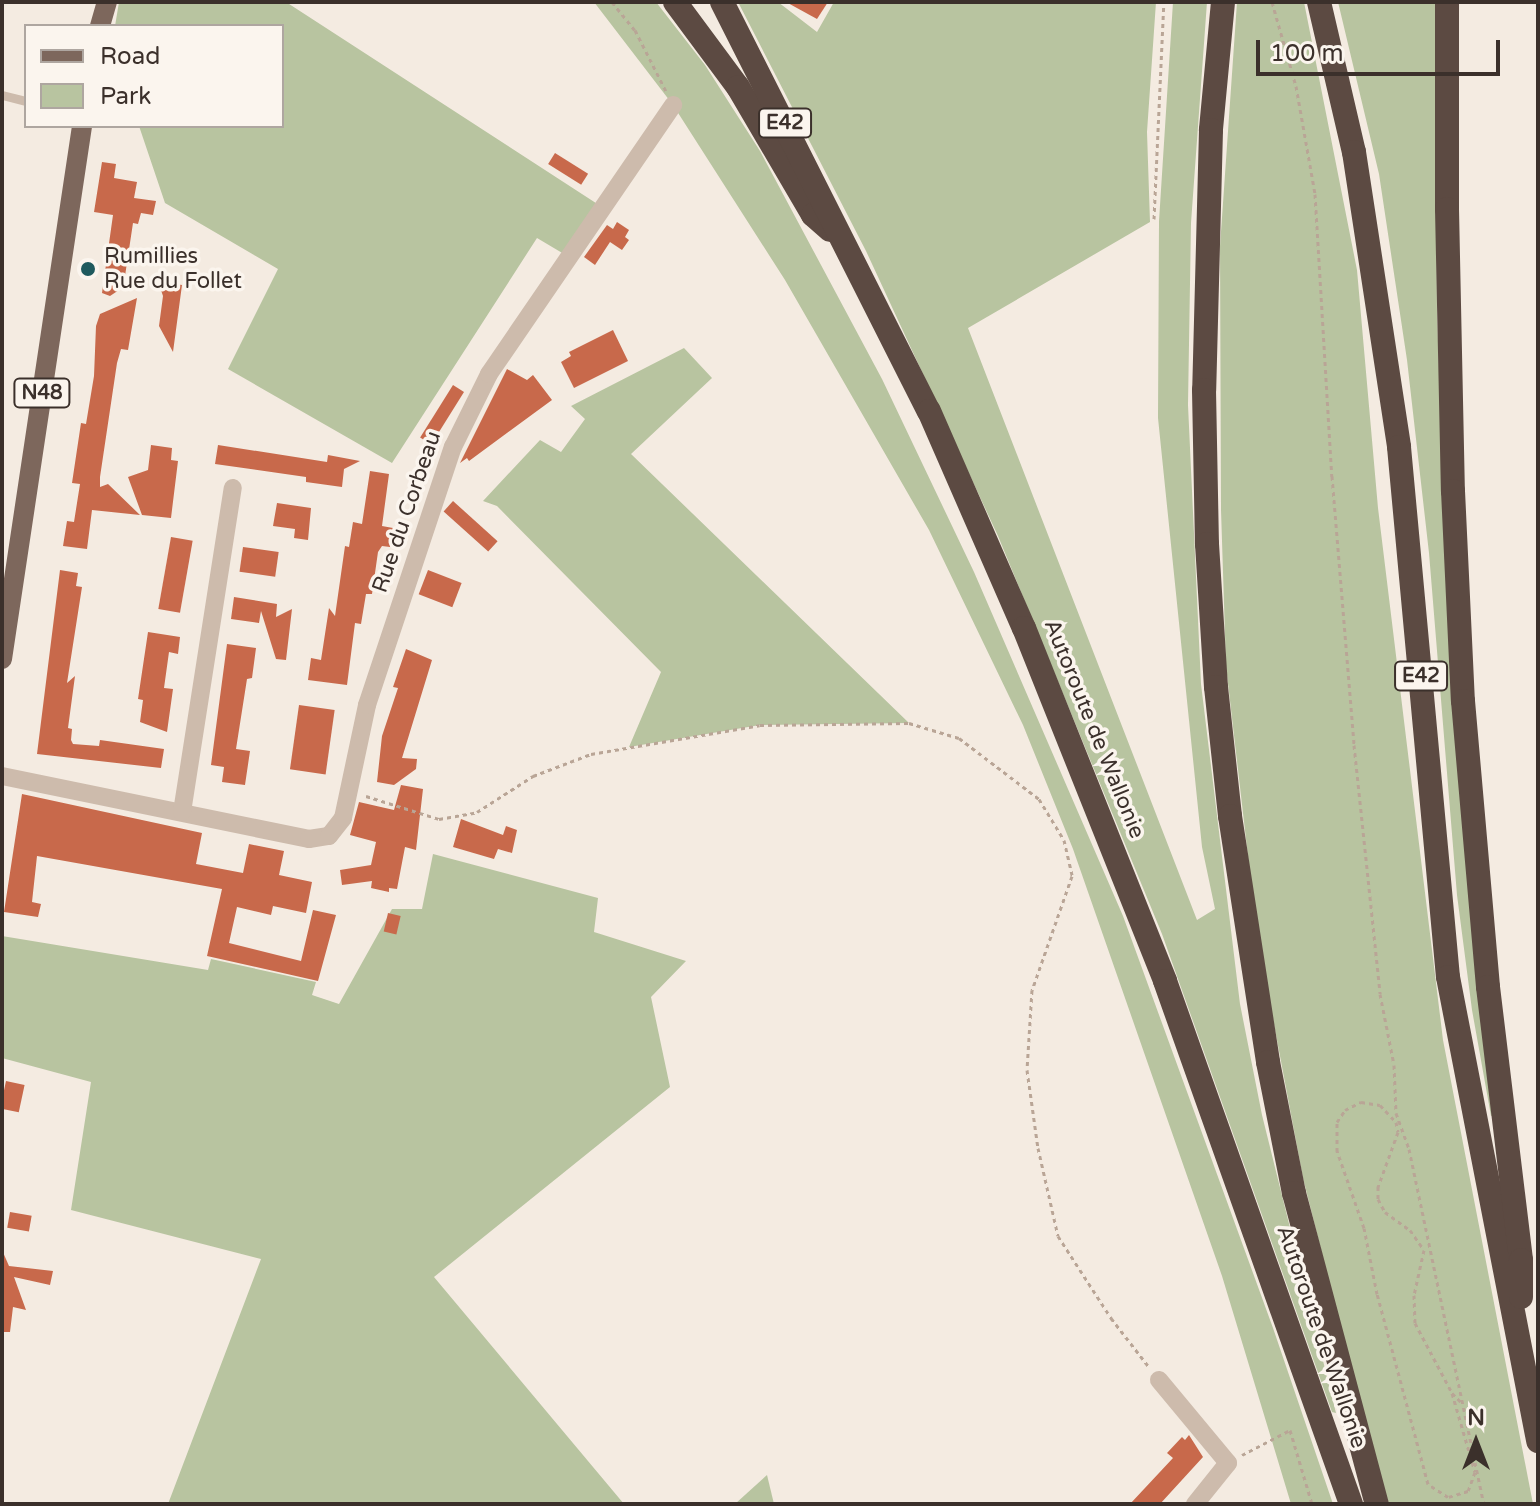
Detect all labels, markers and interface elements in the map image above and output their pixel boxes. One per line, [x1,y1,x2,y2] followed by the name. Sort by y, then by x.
[24,24,284,128] legend
[1260,24,1504,74] scale bar
[1270,39,1344,68] text: 100 m
[100,42,160,71] text: Road
[100,82,151,111] text: Park
[757,107,813,139] road number: E42
[104,243,242,294] place label: Rumillies Rue du Follet
[79,260,97,278] marker: Rumillies Rue du Follet
[12,377,72,409] road number: N48
[367,428,447,596] street label: Rue du Corbeau
[1038,616,1150,842] street label: Autoroute de Wallonie
[1393,660,1449,692] road number: E42
[1270,1222,1372,1452] street label: Autoroute de Wallonie
[1436,1402,1516,1482] north arrow
[1467,1405,1485,1431] text: N

